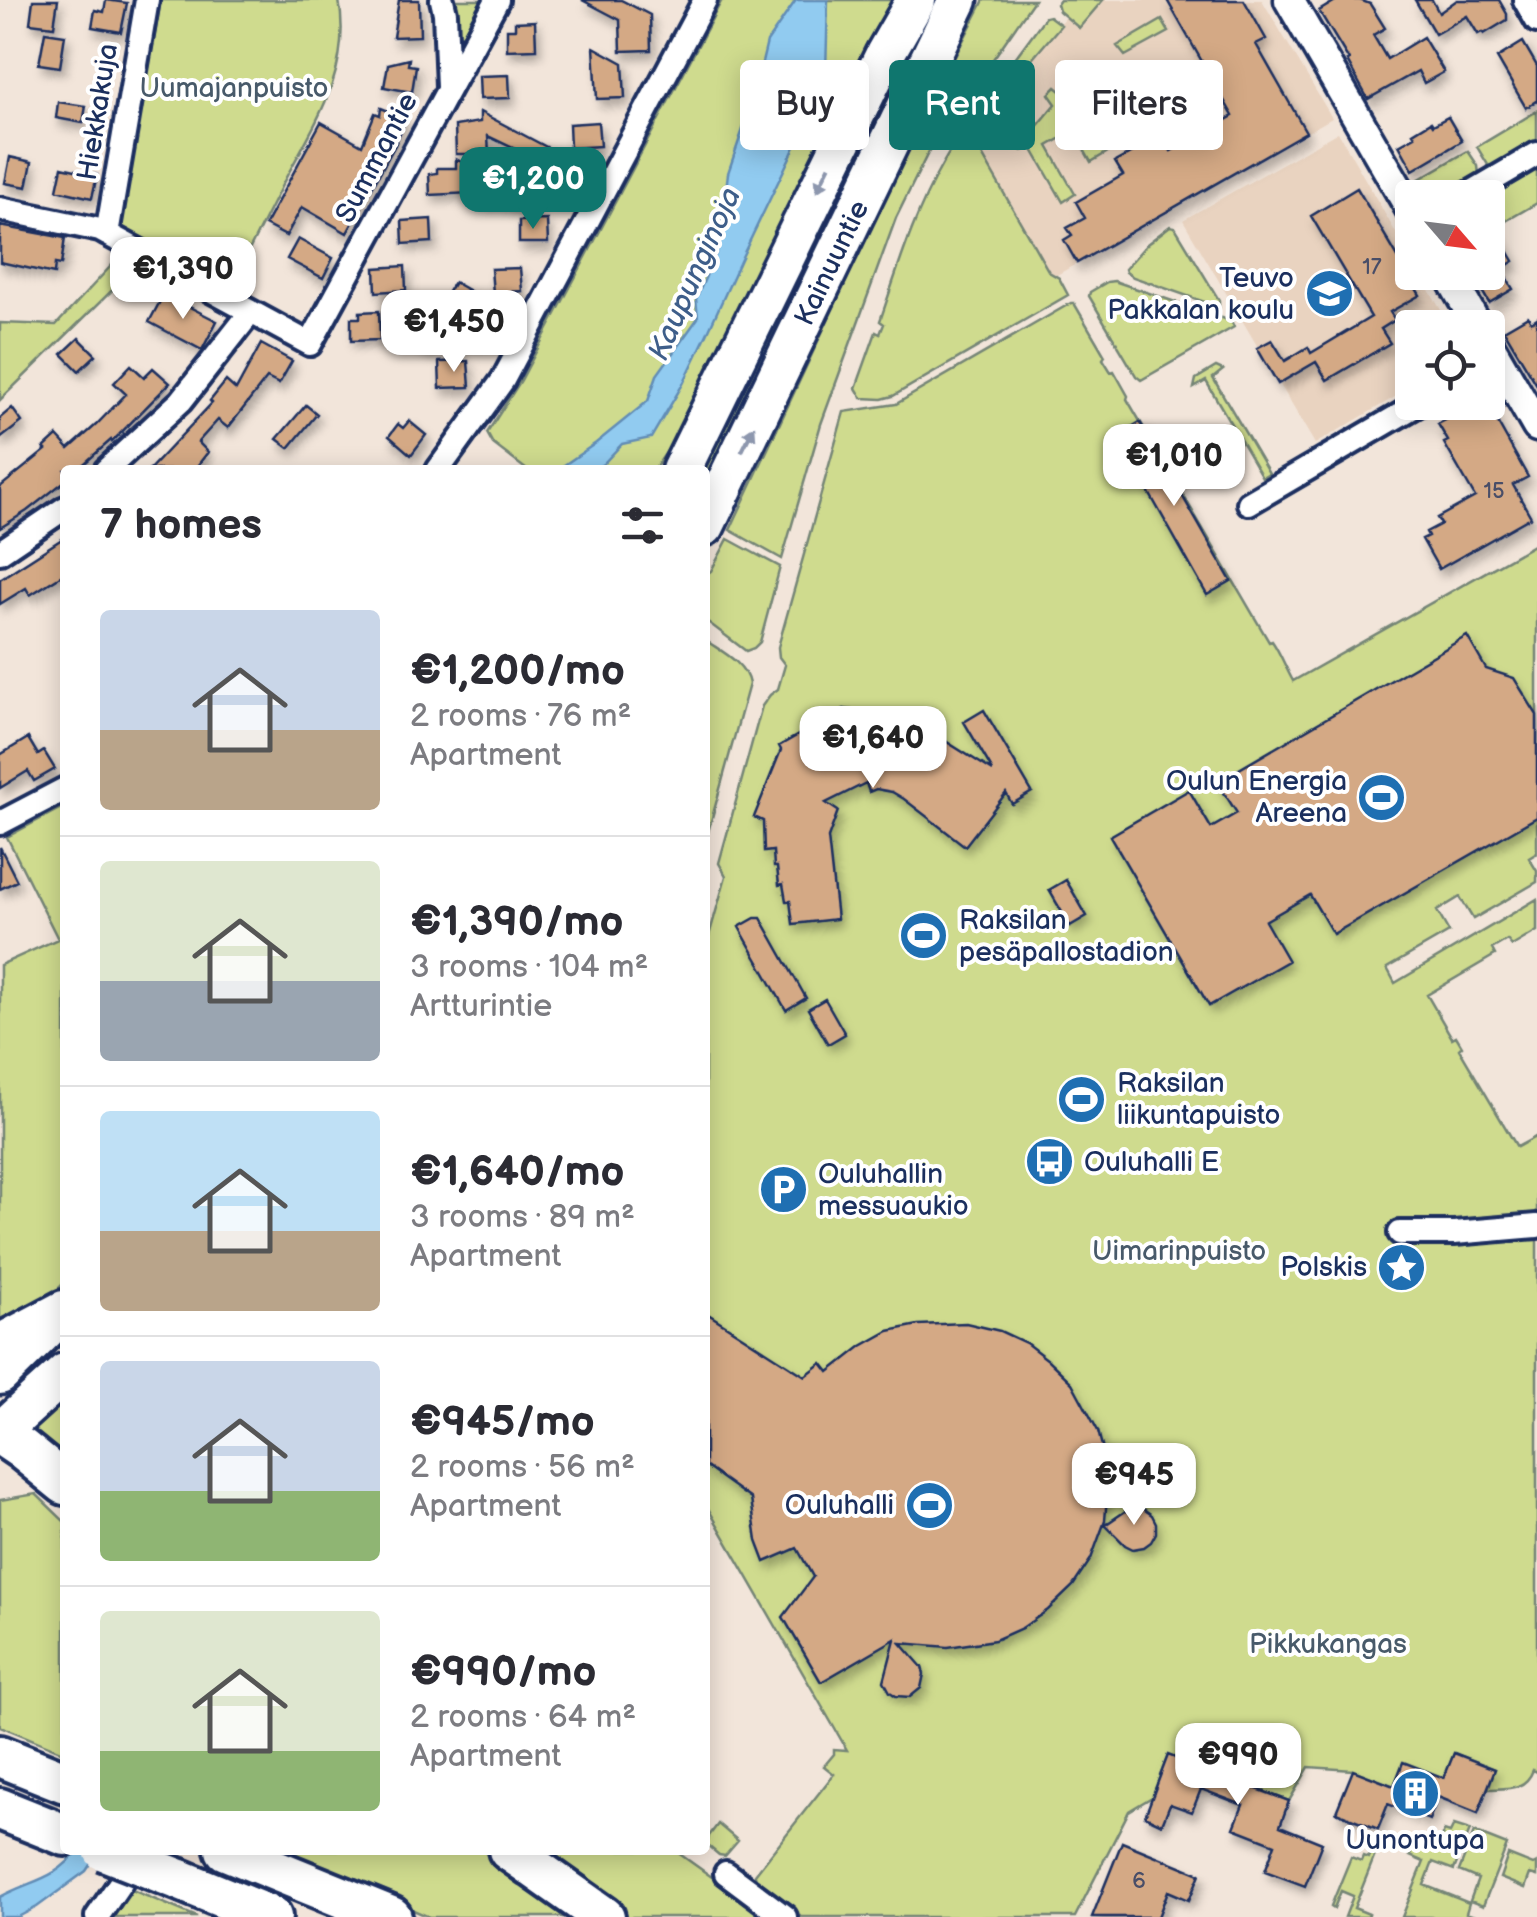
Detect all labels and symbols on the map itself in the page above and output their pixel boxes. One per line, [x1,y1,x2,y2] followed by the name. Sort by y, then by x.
[71,41,125,183] street label: Hiekkakuja
[139,72,329,105] park label: Uumajanpuisto
[329,87,425,229] street label: Summantie
[452,147,614,232] pin: €1,200
[814,165,831,194] one-way arrow
[1395,180,1505,290] north arrow
[641,182,749,366] water label: Kaupunginoja
[788,195,876,331] street label: Kainuuntie
[102,237,264,322] pin: €1,390
[1362,254,1382,281] house number: 17
[1107,262,1294,327] place label: Teuvo Pakkalan koulu
[1303,268,1355,320] school or university icon: Teuvo Pakkalan koulu
[373,290,535,375] pin: €1,450
[740,424,757,453] one-way arrow
[1093,424,1255,509] pin: €1,010
[1483,478,1505,505] house number: 15
[792,706,954,791] pin: €1,640
[1166,765,1347,830] place label: Oulun Energia Areena
[1356,771,1408,823] sports icon: Oulun Energia Areena
[959,904,1174,969] place label: Raksilan pesäpallostadion
[898,910,950,962] sports icon: Raksilan pesäpallostadion
[1117,1067,1281,1132] place label: Raksilan liikuntapuisto
[1056,1073,1108,1125] sports icon: Raksilan liikuntapuisto
[1023,1136,1075,1188] bus stop icon: Ouluhalli E
[1084,1146,1219,1179] place label: Ouluhalli E
[818,1158,969,1223] place label: Ouluhallin messuaukio
[757,1164,809,1216] parking icon: Ouluhallin messuaukio
[1092,1235,1266,1268] park label: Uimarinpuisto
[1376,1241,1428,1293] place icon: Polskis
[1280,1251,1367,1284] place label: Polskis
[1075,1443,1193,1528] pin: €945
[903,1479,955,1531] sports icon: Ouluhalli
[785,1489,894,1522] place label: Ouluhalli
[1249,1628,1407,1661] park label: Pikkukangas
[1179,1723,1297,1808] pin: €990
[1389,1767,1441,1819] building icon: Uunontupa
[1345,1824,1485,1857] place label: Uunontupa
[1132,1868,1146,1895] house number: 6

